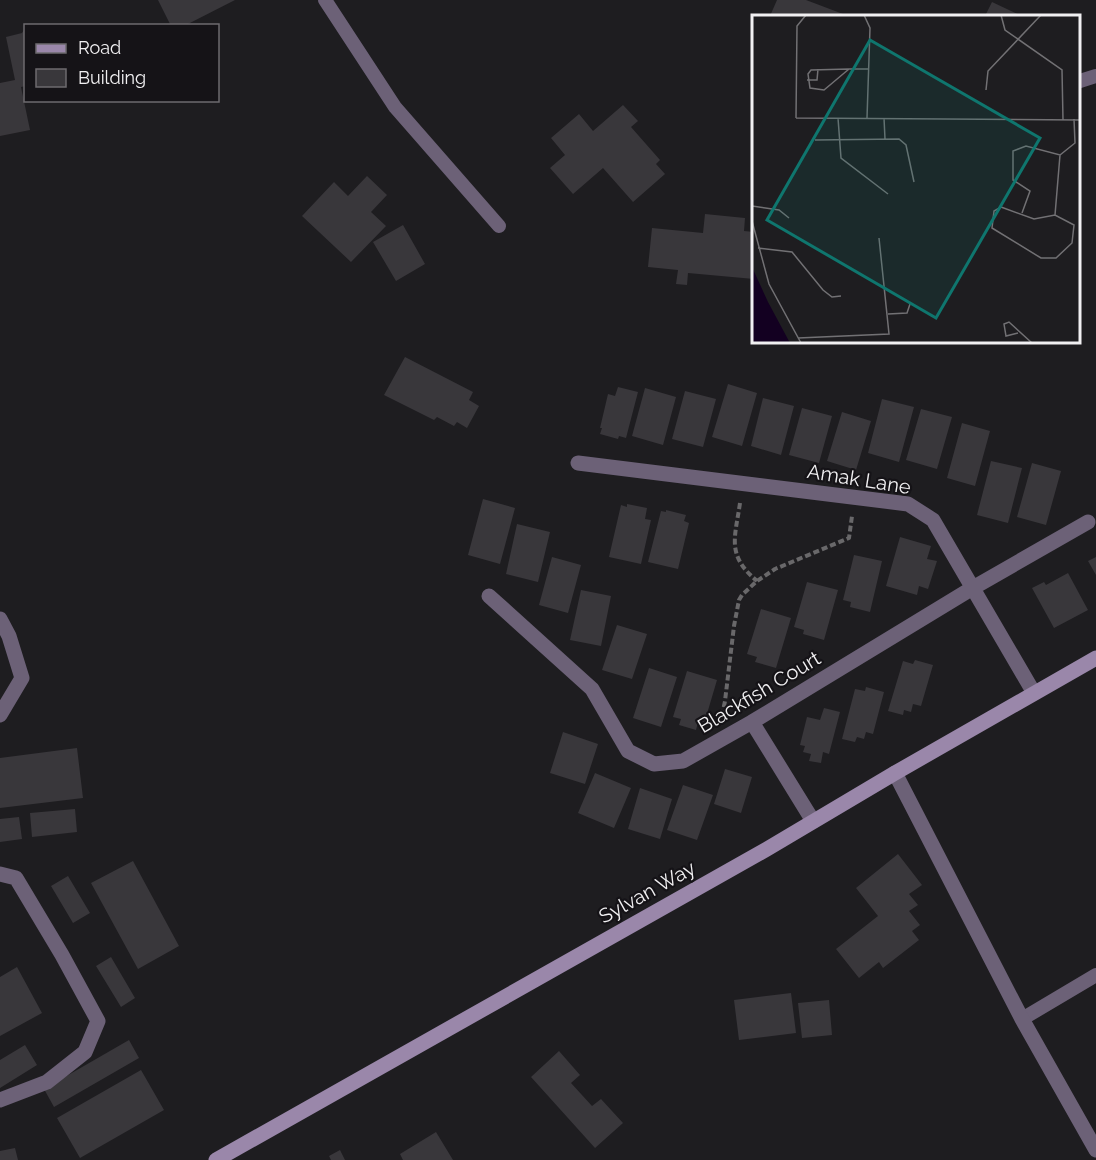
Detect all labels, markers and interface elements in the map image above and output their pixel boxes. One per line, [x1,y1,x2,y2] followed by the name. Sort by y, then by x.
[752,15,1081,344] inset map
[24,24,219,102] legend
[78,37,121,58] text: Road
[78,67,146,88] text: Building
[806,459,913,499] street label: Amak Lane
[693,646,825,738] street label: Blackfish Court
[595,856,699,928] street label: Sylvan Way

